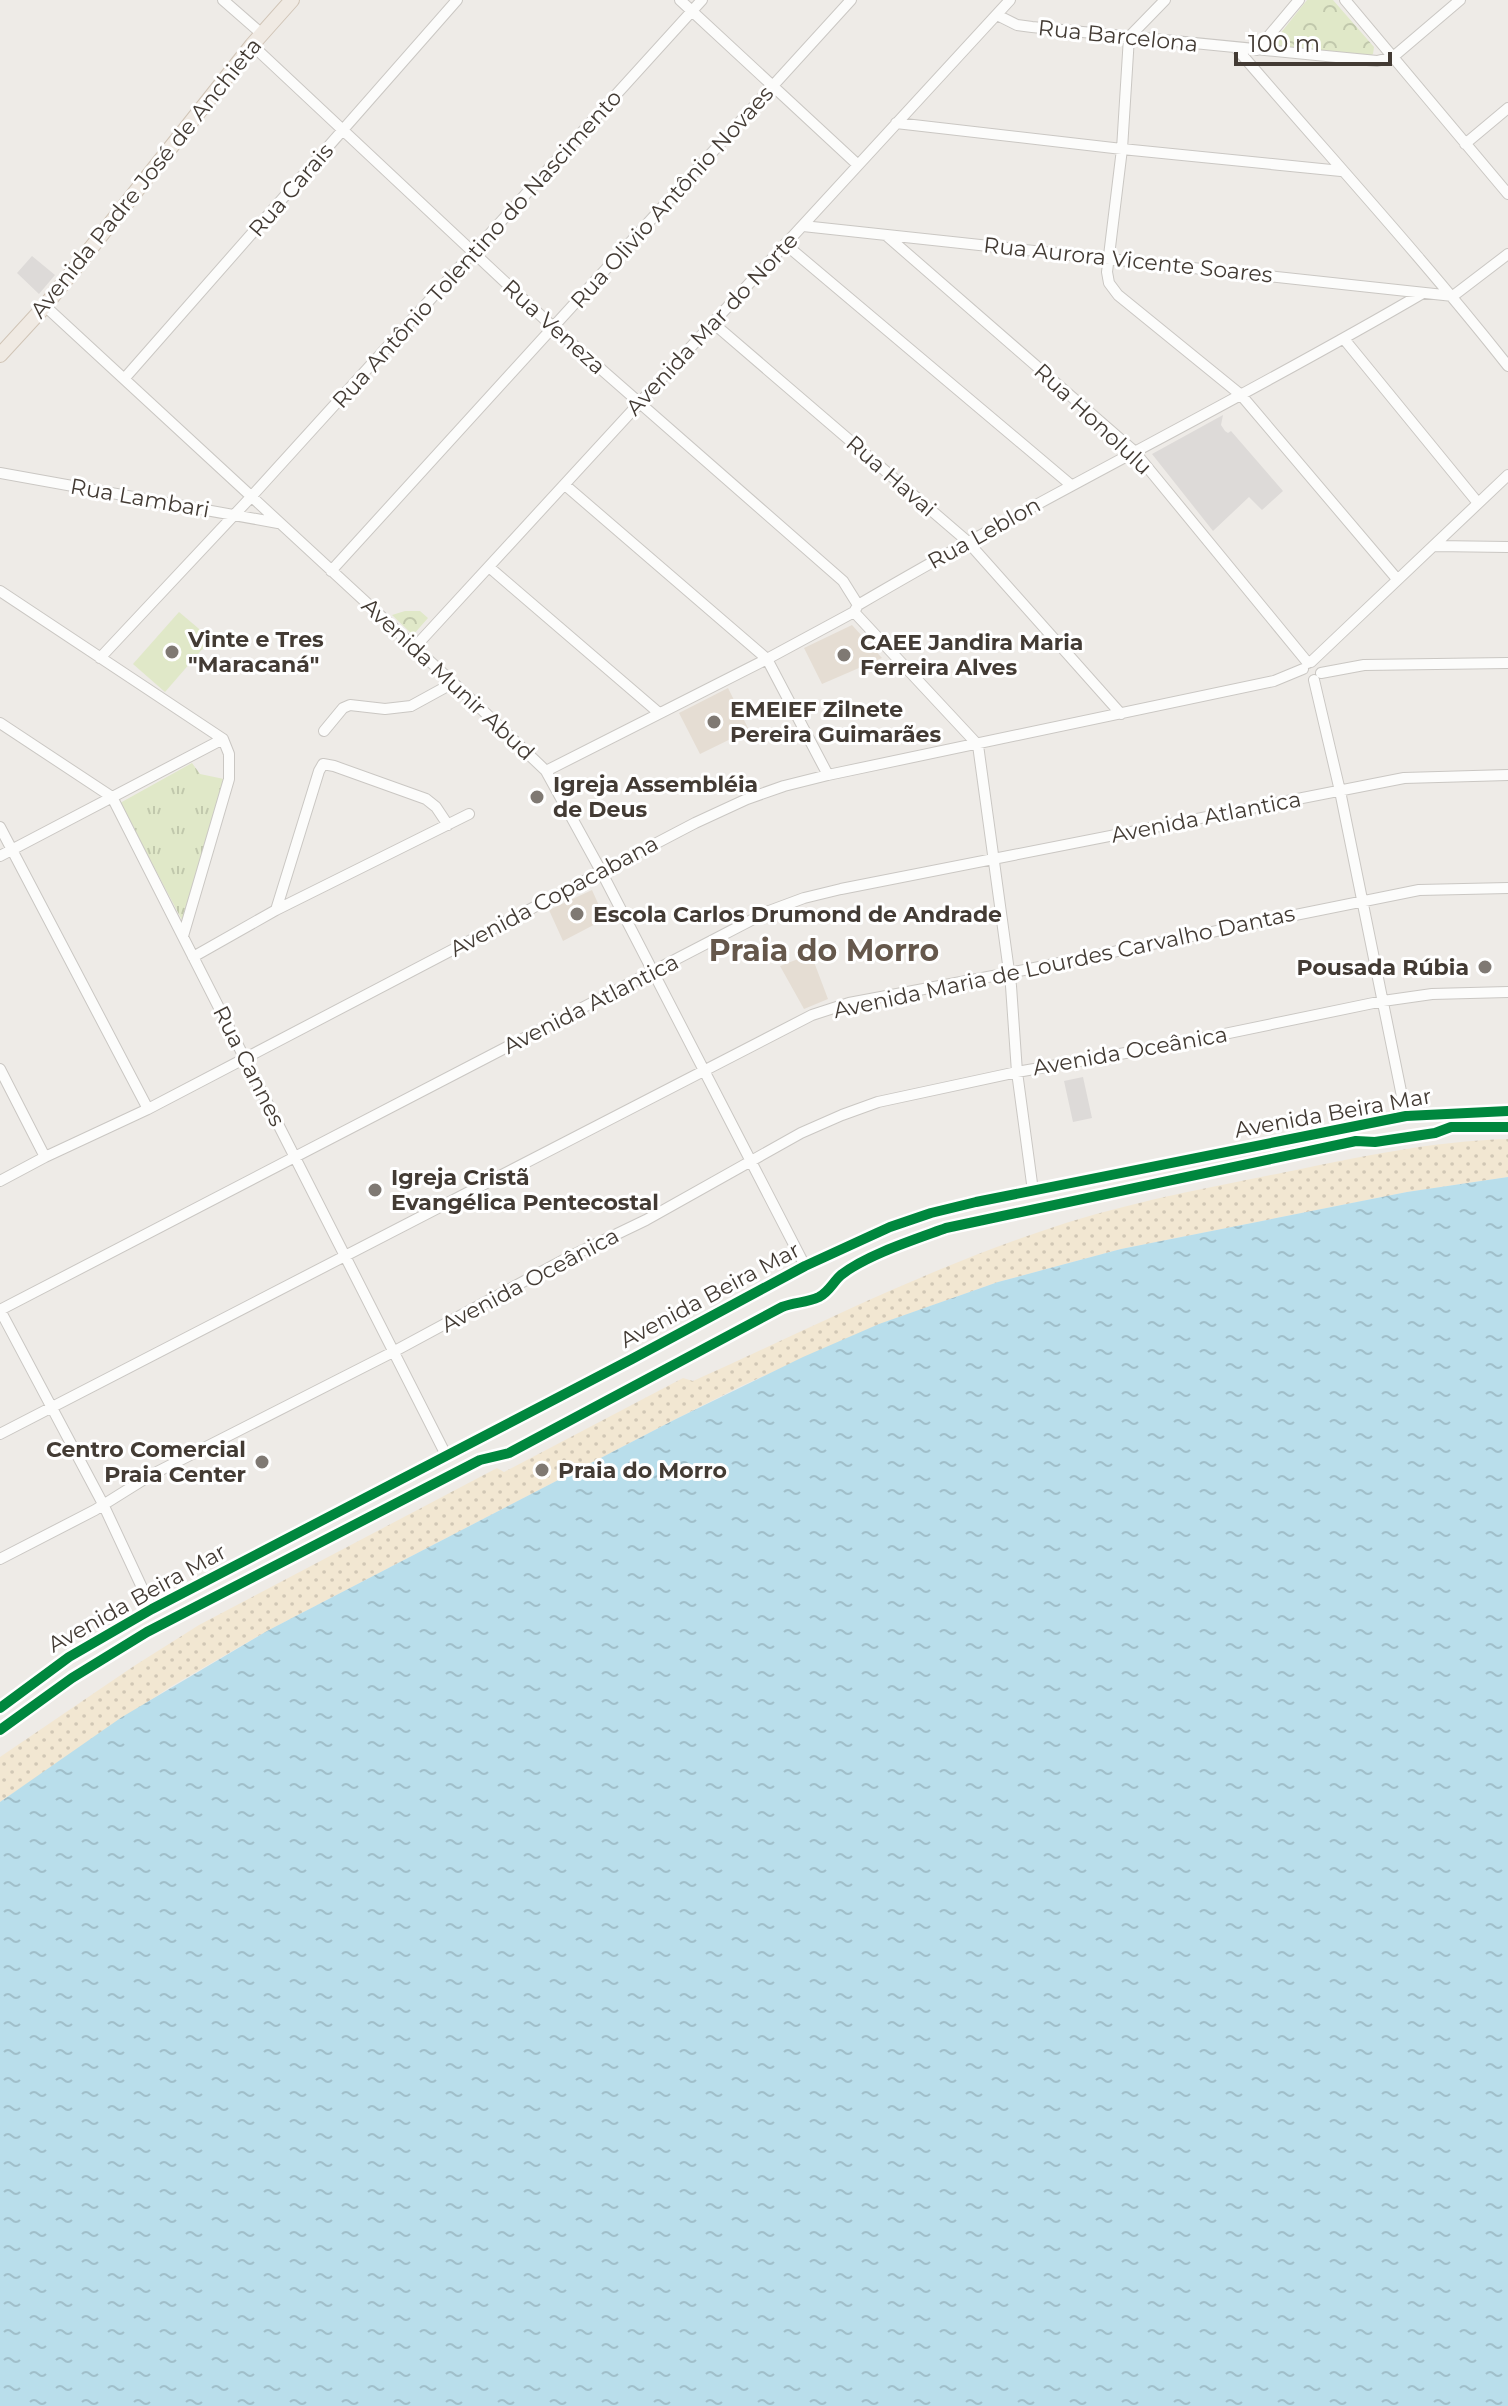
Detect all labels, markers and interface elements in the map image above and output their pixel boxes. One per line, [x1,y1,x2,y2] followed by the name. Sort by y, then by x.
[1037,14,1199,58] street label: Rua Barcelona
[1236,16,1390,66] scale bar
[1248,29,1320,58] text: 100 m
[25,33,267,323] street label: Avenida Padre José de Anchieta
[565,80,779,314] street label: Rua Olivio Antônio Novaes
[327,84,627,414] street label: Rua Antônio Tolentino do Nascimento
[243,137,339,242] street label: Rua Carais
[620,227,804,421] street label: Avenida Mar do Norte
[982,231,1274,289] street label: Rua Aurora Vicente Soares
[497,274,611,380] street label: Rua Veneza
[1029,358,1157,480] street label: Rua Honolulu
[840,430,942,522] street label: Rua Havai
[68,472,212,524] street label: Rua Lambari
[923,491,1045,575] street label: Rua Leblon
[356,592,540,766] street label: Avenida Munir Abud
[187,626,324,678] place label: Vinte e Tres "Maracaná"
[860,629,1083,681] place label: CAEE Jandira Maria Ferreira Alves
[163,643,181,661] marker: Vinte e Tres "Maracaná"
[835,646,853,664] marker: CAEE Jandira Maria Ferreira Alves
[730,696,941,748] place label: EMEIEF Zilnete Pereira Guimarães
[705,713,723,731] marker: EMEIEF Zilnete Pereira Guimarães
[553,771,758,823] place label: Igreja Assembléia de Deus
[1109,785,1303,849] street label: Avenida Atlantica
[528,788,546,806] marker: Igreja Assembléia de Deus
[445,830,663,962] street label: Avenida Copacabana
[831,900,1297,1024] street label: Avenida Maria de Lourdes Carvalho Dantas
[593,901,1002,928] place label: Escola Carlos Drumond de Andrade
[568,905,586,923] marker: Escola Carlos Drumond de Andrade
[709,932,939,969] district label: Praia do Morro
[499,948,683,1060] street label: Avenida Atlantica
[1297,954,1469,981] place label: Pousada Rúbia
[1476,958,1494,976] marker: Pousada Rúbia
[207,1001,291,1131] street label: Rua Cannes
[1031,1021,1229,1081] street label: Avenida Oceânica
[1232,1082,1434,1144] street label: Avenida Beira Mar
[391,1164,659,1216] place label: Igreja Cristã Evangélica Pentecostal
[366,1181,384,1199] marker: Igreja Cristã Evangélica Pentecostal
[437,1222,623,1338] street label: Avenida Oceânica
[615,1236,805,1354] street label: Avenida Beira Mar
[46,1436,246,1488] place label: Centro Comercial Praia Center
[253,1453,271,1471] marker: Centro Comercial Praia Center
[558,1457,727,1484] place label: Praia do Morro
[533,1461,551,1479] marker: Praia do Morro
[43,1538,231,1658] street label: Avenida Beira Mar

